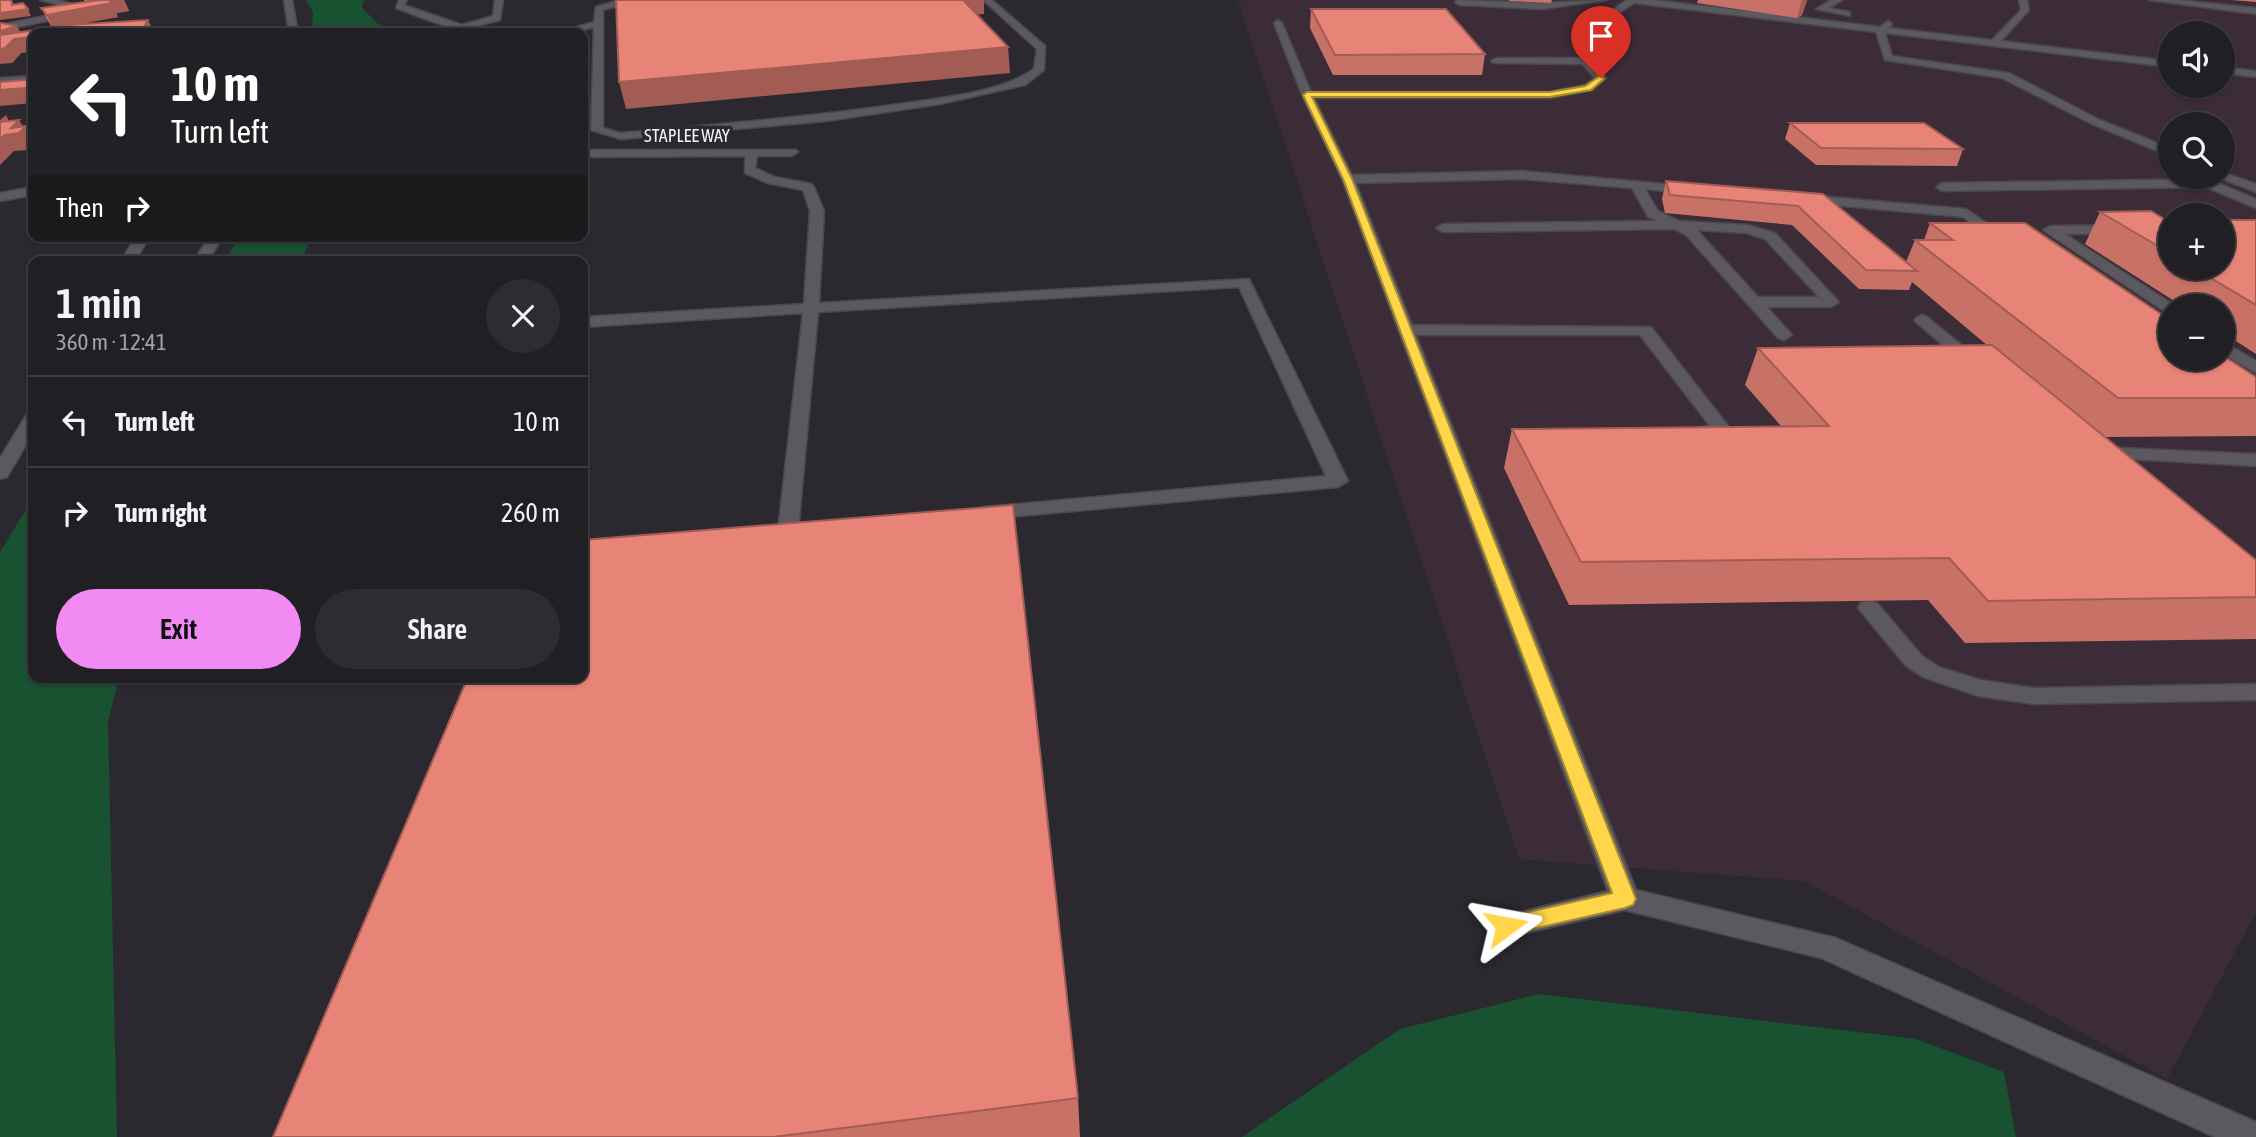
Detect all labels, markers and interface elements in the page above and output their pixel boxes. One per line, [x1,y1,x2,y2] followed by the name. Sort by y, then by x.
[1571,6,1631,78] pin
[1582,17,1620,55] icon: arrive
[2158,21,2235,371] map controls
[2158,21,2235,98] button: sound
[171,55,259,111] text: 10 m
[56,56,147,147] icon: left
[2158,112,2235,189] button: search
[171,113,269,150] text: Turn left
[644,125,730,146] street label: STAPLEE WAY
[118,189,156,227] icon: right
[56,193,104,223] text: Then
[2158,203,2235,280] button: +
[56,279,142,327] text: 1 min
[486,279,560,353] button: close
[2158,294,2235,371] button: −
[56,329,167,355] text: 360 m · 12:41
[56,403,94,441] icon: left
[115,407,195,437] text: Turn left
[513,407,560,437] text: 10 m
[56,494,94,532] icon: right
[115,498,206,528] text: Turn right
[501,498,560,528] text: 260 m
[56,589,301,669] button: Exit
[315,589,560,669] button: Share
[1469,889,1543,963] position arrow

